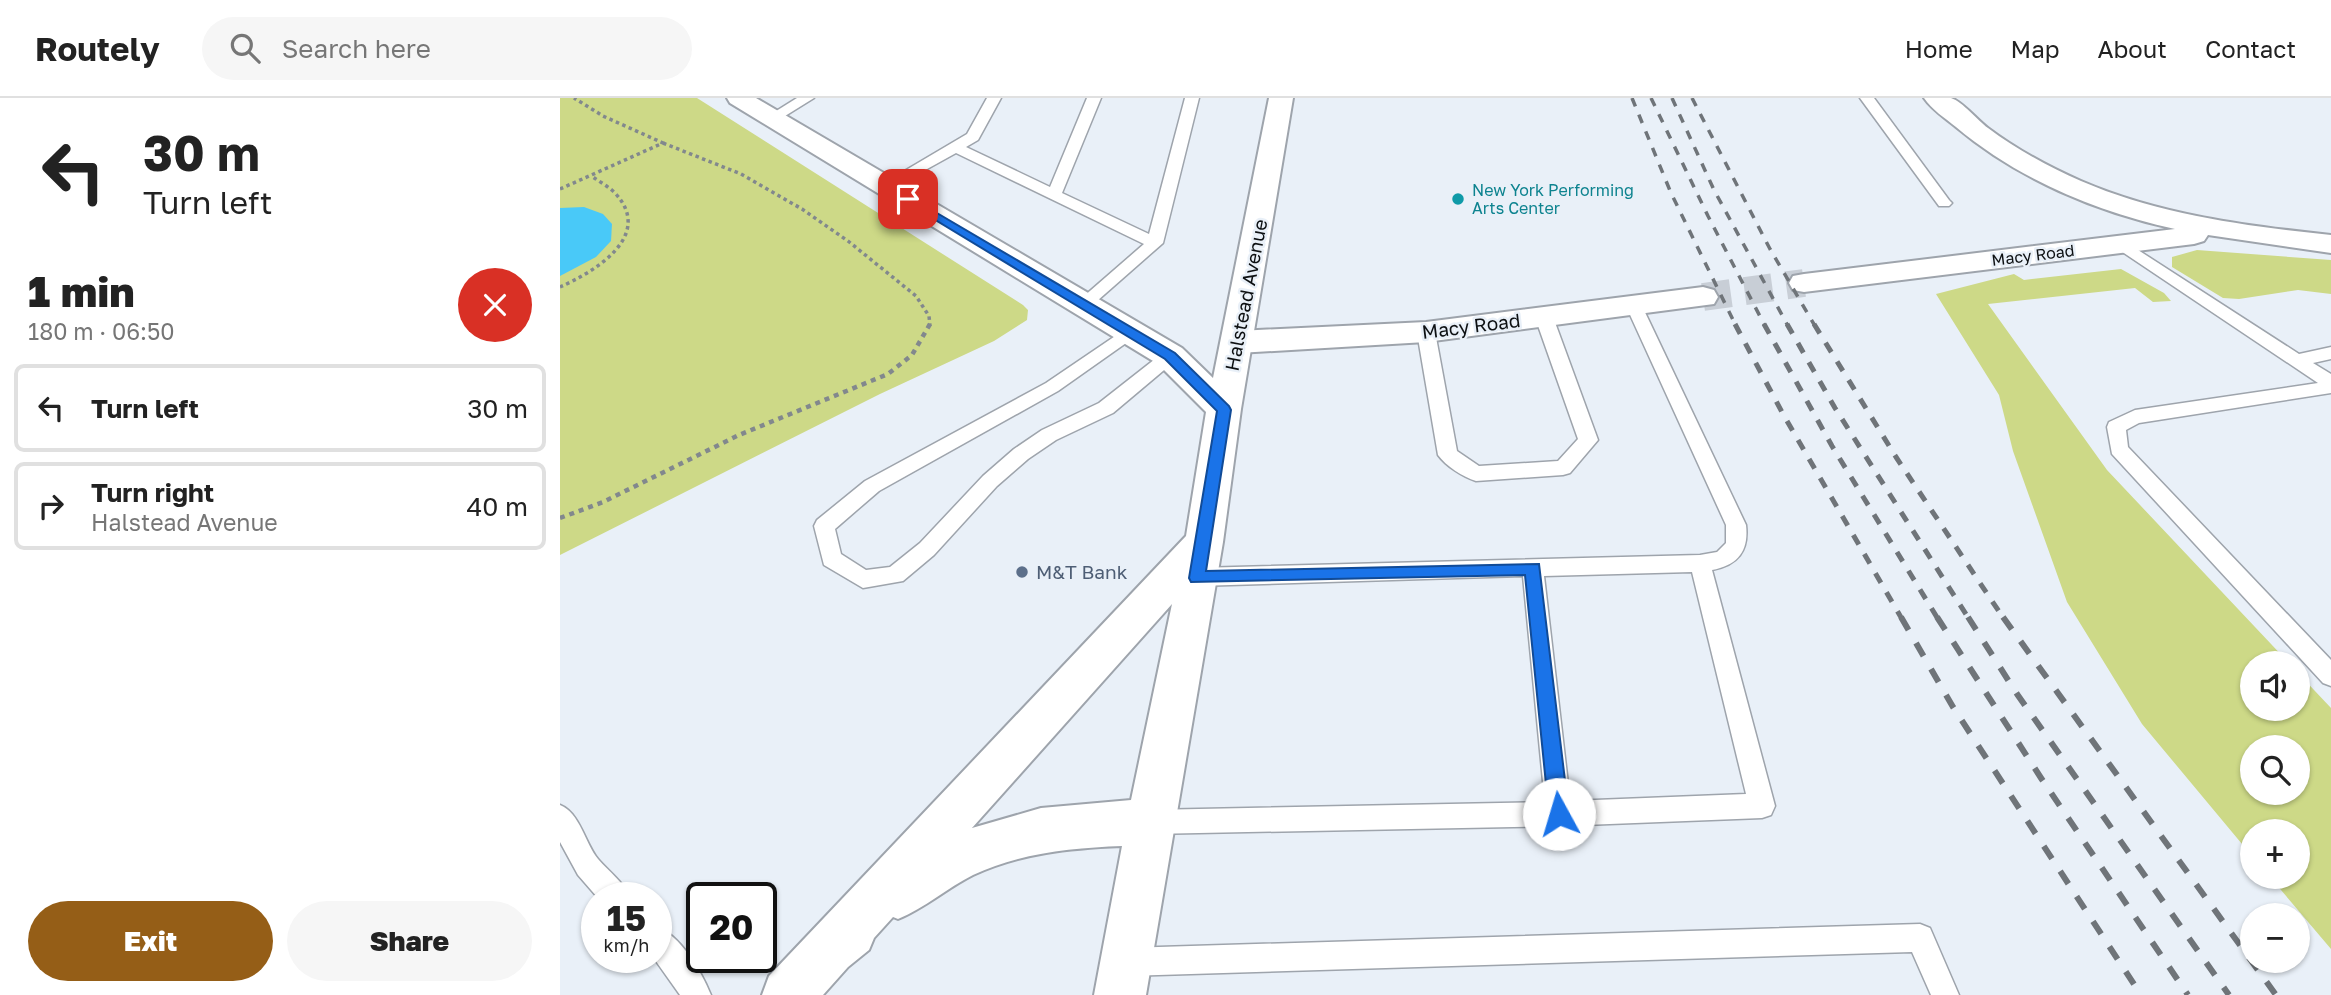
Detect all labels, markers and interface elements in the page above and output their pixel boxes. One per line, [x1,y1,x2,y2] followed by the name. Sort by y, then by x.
[202,17,692,80] search box
[35,29,160,68] text: Routely
[226,29,264,67] icon: search
[282,33,431,64] text: Search here
[1905,34,1973,63] text: Home
[2011,34,2060,63] text: Map
[2098,34,2167,63] text: About
[2205,34,2296,63] text: Contact
[143,123,260,182] text: 30 m
[28,126,119,217] icon: left
[878,169,938,229] pin
[889,180,927,218] icon: arrive
[1472,180,1634,218] place label: New York Performing Arts Center
[143,183,272,221] text: Turn left
[1450,191,1466,207] marker: New York Performing Arts Center
[1220,217,1272,373] street label: Halstead Avenue
[1990,240,2076,270] street label: Macy Road
[28,266,135,316] text: 1 min
[458,268,532,342] button: close
[1420,308,1521,343] street label: Macy Road
[28,317,175,345] text: 180 m · 06:50
[32,389,70,427] icon: left
[91,393,199,424] text: Turn left
[467,393,528,424] text: 30 m
[91,477,214,508] text: Turn right
[32,487,70,525] icon: right
[467,491,528,522] text: 40 m
[91,508,278,536] text: Halstead Avenue
[1036,560,1128,583] place label: M&T Bank
[1014,564,1030,580] marker: M&T Bank
[2240,651,2310,973] map controls
[2240,651,2310,721] button: sound
[2240,735,2310,805] button: search
[1522,777,1596,851] position arrow
[2240,819,2310,889] button: +
[686,882,777,973] speed limit sign: 20
[607,897,646,939] text: 15
[28,901,273,981] button: Exit
[287,901,532,981] button: Share
[2240,903,2310,973] button: −
[604,934,649,956] text: km/h

